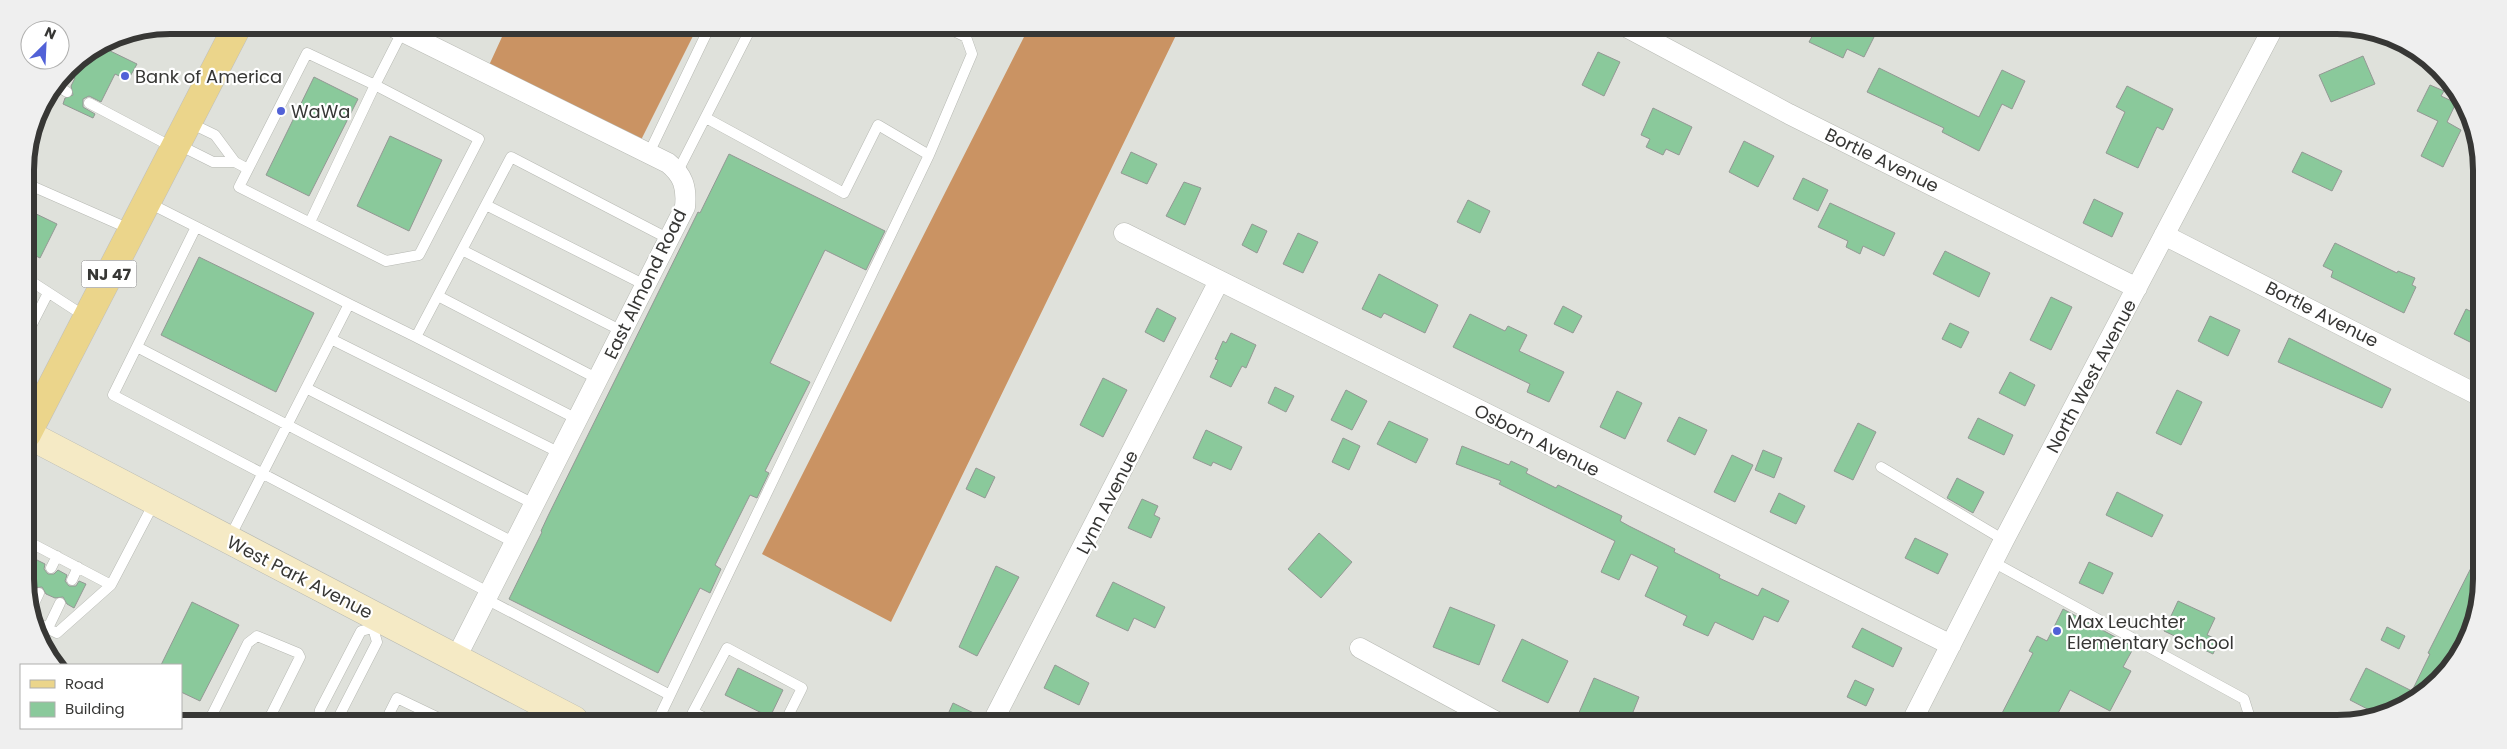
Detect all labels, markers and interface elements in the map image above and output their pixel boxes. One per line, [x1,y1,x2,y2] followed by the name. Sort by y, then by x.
[20,20,70,70] north arrow
[41,22,59,44] text: N
[135,64,282,89] place label: Bank of America
[119,70,131,82] marker: Bank of America
[291,99,350,124] place label: WaWa
[275,105,287,117] marker: WaWa
[1821,122,1943,198] street label: Bortle Avenue
[598,205,692,363] street label: East Almond Road
[82,260,136,288] road number: NJ 47
[2261,275,2383,353] street label: Bortle Avenue
[2040,295,2142,457] street label: North West Avenue
[1470,398,1604,482] street label: Osborn Avenue
[1070,446,1144,558] street label: Lynn Avenue
[223,529,377,625] street label: West Park Avenue
[2067,609,2234,655] place label: Max Leuchter Elementary School
[2051,625,2063,637] marker: Max Leuchter Elementary School
[20,664,182,729] legend
[65,673,104,694] text: Road
[65,698,125,719] text: Building

